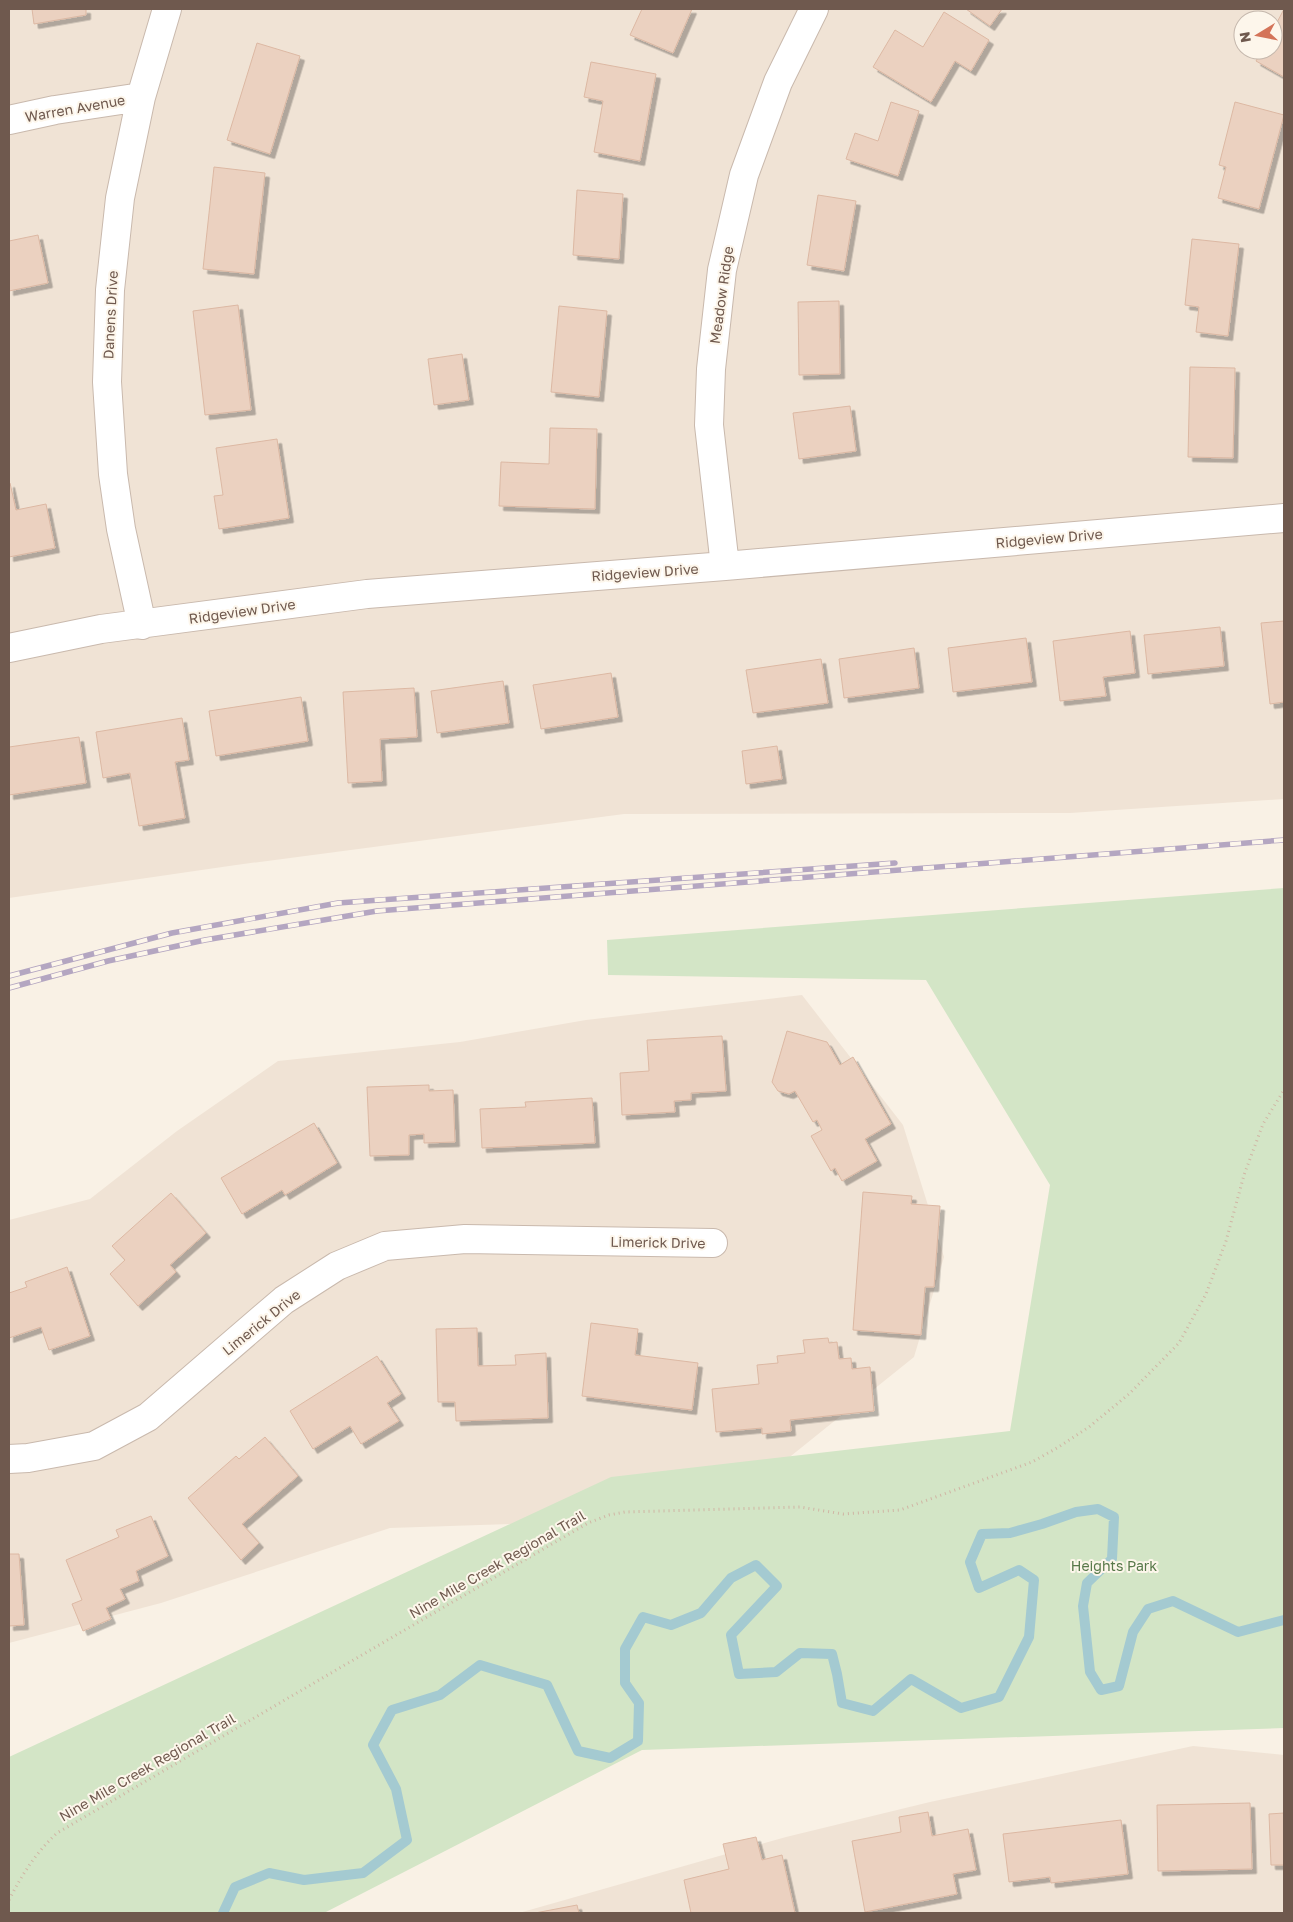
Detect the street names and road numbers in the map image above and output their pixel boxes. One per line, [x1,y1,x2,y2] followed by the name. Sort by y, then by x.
[24,91,126,125] street label: Warren Avenue
[706,245,736,345] street label: Meadow Ridge
[99,270,121,360] street label: Danens Drive
[995,525,1103,551] street label: Ridgeview Drive
[591,560,699,584] street label: Ridgeview Drive
[188,595,296,627] street label: Ridgeview Drive
[610,1233,706,1251] street label: Limerick Drive
[219,1285,303,1359] street label: Limerick Drive
[406,1507,588,1621] street label: Nine Mile Creek Regional Trail
[56,1710,238,1824] street label: Nine Mile Creek Regional Trail

